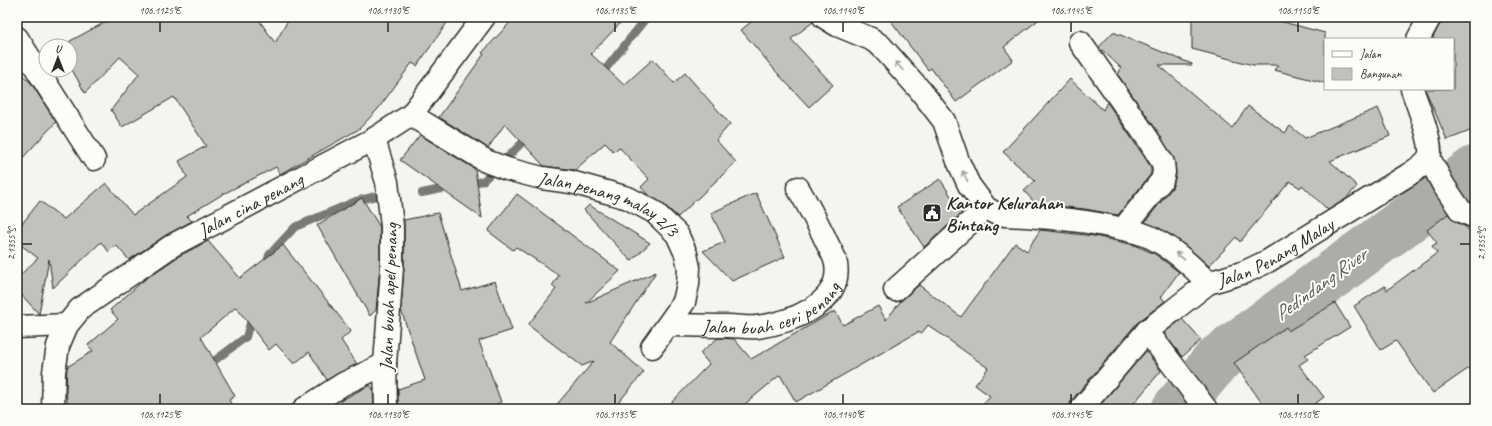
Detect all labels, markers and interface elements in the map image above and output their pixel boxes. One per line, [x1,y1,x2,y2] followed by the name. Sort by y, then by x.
[139,4,183,17] text: 106.1125°E
[367,4,411,17] text: 106.1130°E
[594,4,638,17] text: 106.1135°E
[822,4,866,17] text: 106.1140°E
[1050,4,1094,17] text: 106.1145°E
[1277,4,1321,17] text: 106.1150°E
[38,38,78,78] north arrow
[1324,38,1454,90] legend
[55,41,63,55] text: U
[1359,46,1382,62] text: Jalan
[894,61,903,71] one-way arrow
[1360,66,1402,82] text: Bangunan
[534,166,685,243] street label: Jalan penang malay 2/3
[193,167,308,243] street label: Jalan cina penang
[961,170,968,182] one-way arrow
[946,191,1064,237] place label: Kantor Kelurahan Bintang
[921,202,943,224] public building icon: Kantor Kelurahan Bintang
[1214,212,1339,293] street label: Jalan Penang Malay
[374,221,404,373] street label: Jalan buah apel penang
[5,226,18,260] text: 2.1355°S
[1475,226,1488,260] text: 2.1355°S
[1269,240,1374,326] water label: Pedindang River
[1174,252,1185,261] one-way arrow
[701,278,847,340] street label: Jalan buah ceri penang
[139,408,183,421] text: 106.1125°E
[367,408,411,421] text: 106.1130°E
[594,408,638,421] text: 106.1135°E
[822,408,866,421] text: 106.1140°E
[1050,408,1094,421] text: 106.1145°E
[1277,408,1321,421] text: 106.1150°E

